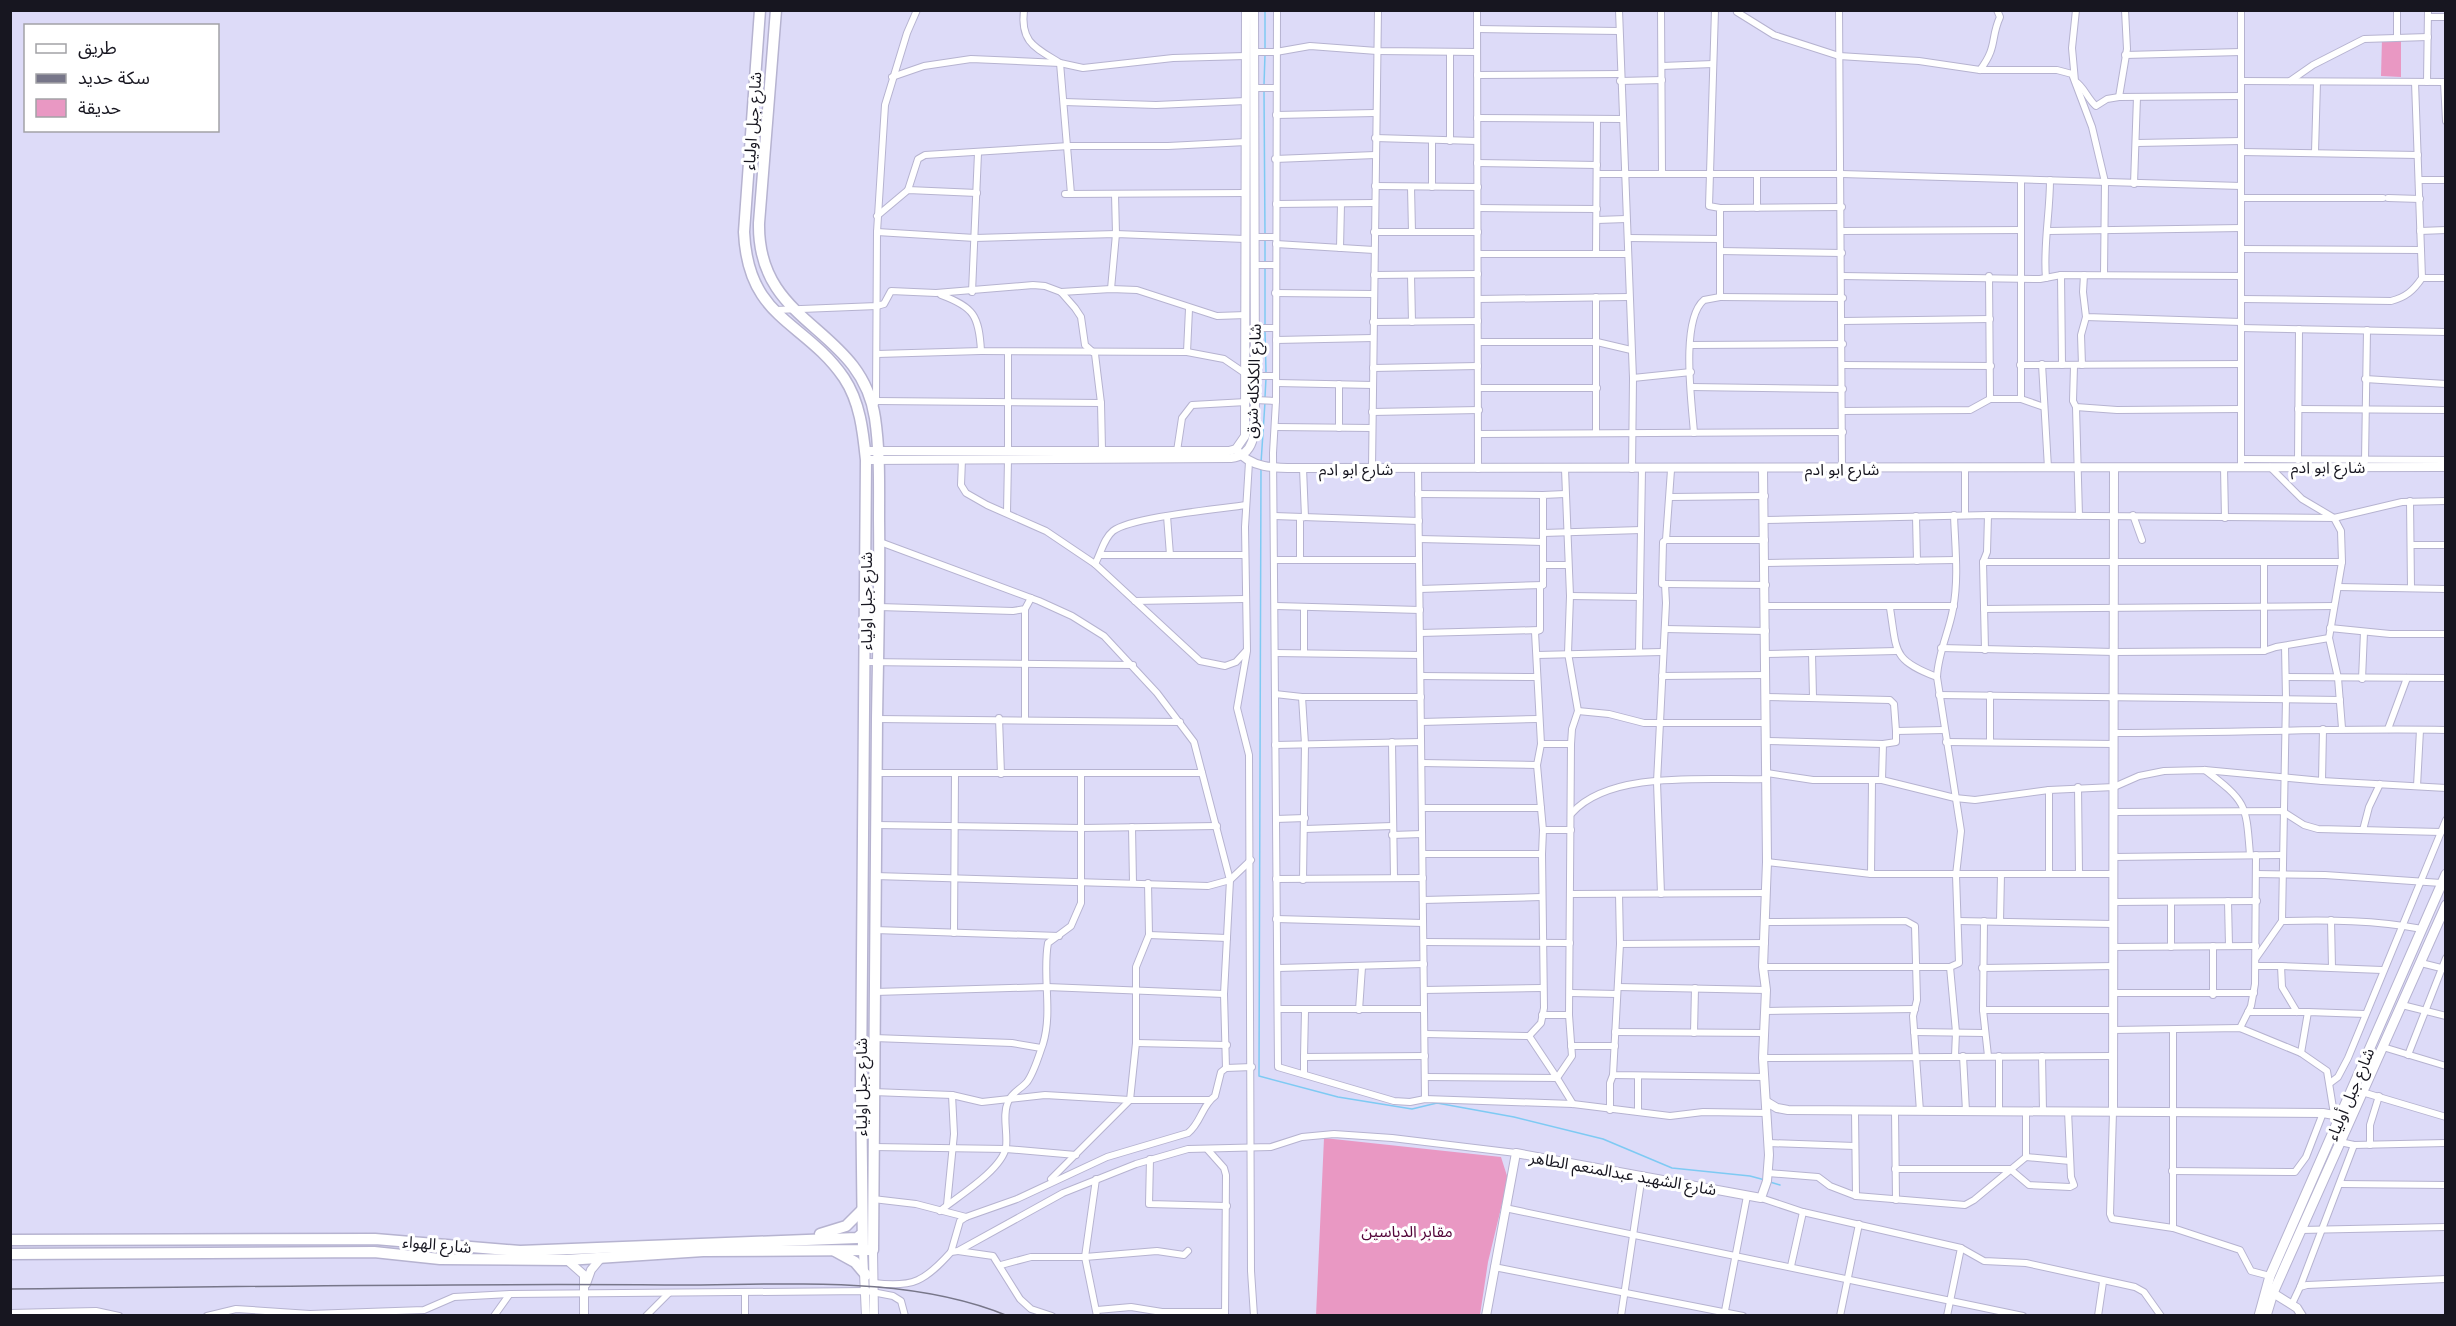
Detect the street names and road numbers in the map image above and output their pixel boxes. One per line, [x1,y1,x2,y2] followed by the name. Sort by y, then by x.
[740,71,768,171] street label: شارع جبل اولياء
[1242,323,1268,439] street label: شارع الكلاكله شرق
[2291,458,2365,480] street label: شارع ابو ادم
[1319,460,1393,482] street label: شارع ابو ادم
[1805,460,1879,482] street label: شارع ابو ادم
[857,552,879,650] street label: شارع جبل اولياء
[852,1038,874,1136] street label: شارع جبل اولياء
[2322,1045,2381,1144] street label: شارع جبل أولياء
[1526,1148,1718,1202] street label: شارع الشهيد عبدالمنعم الطاهر
[401,1232,472,1260] street label: شارع الهواء

